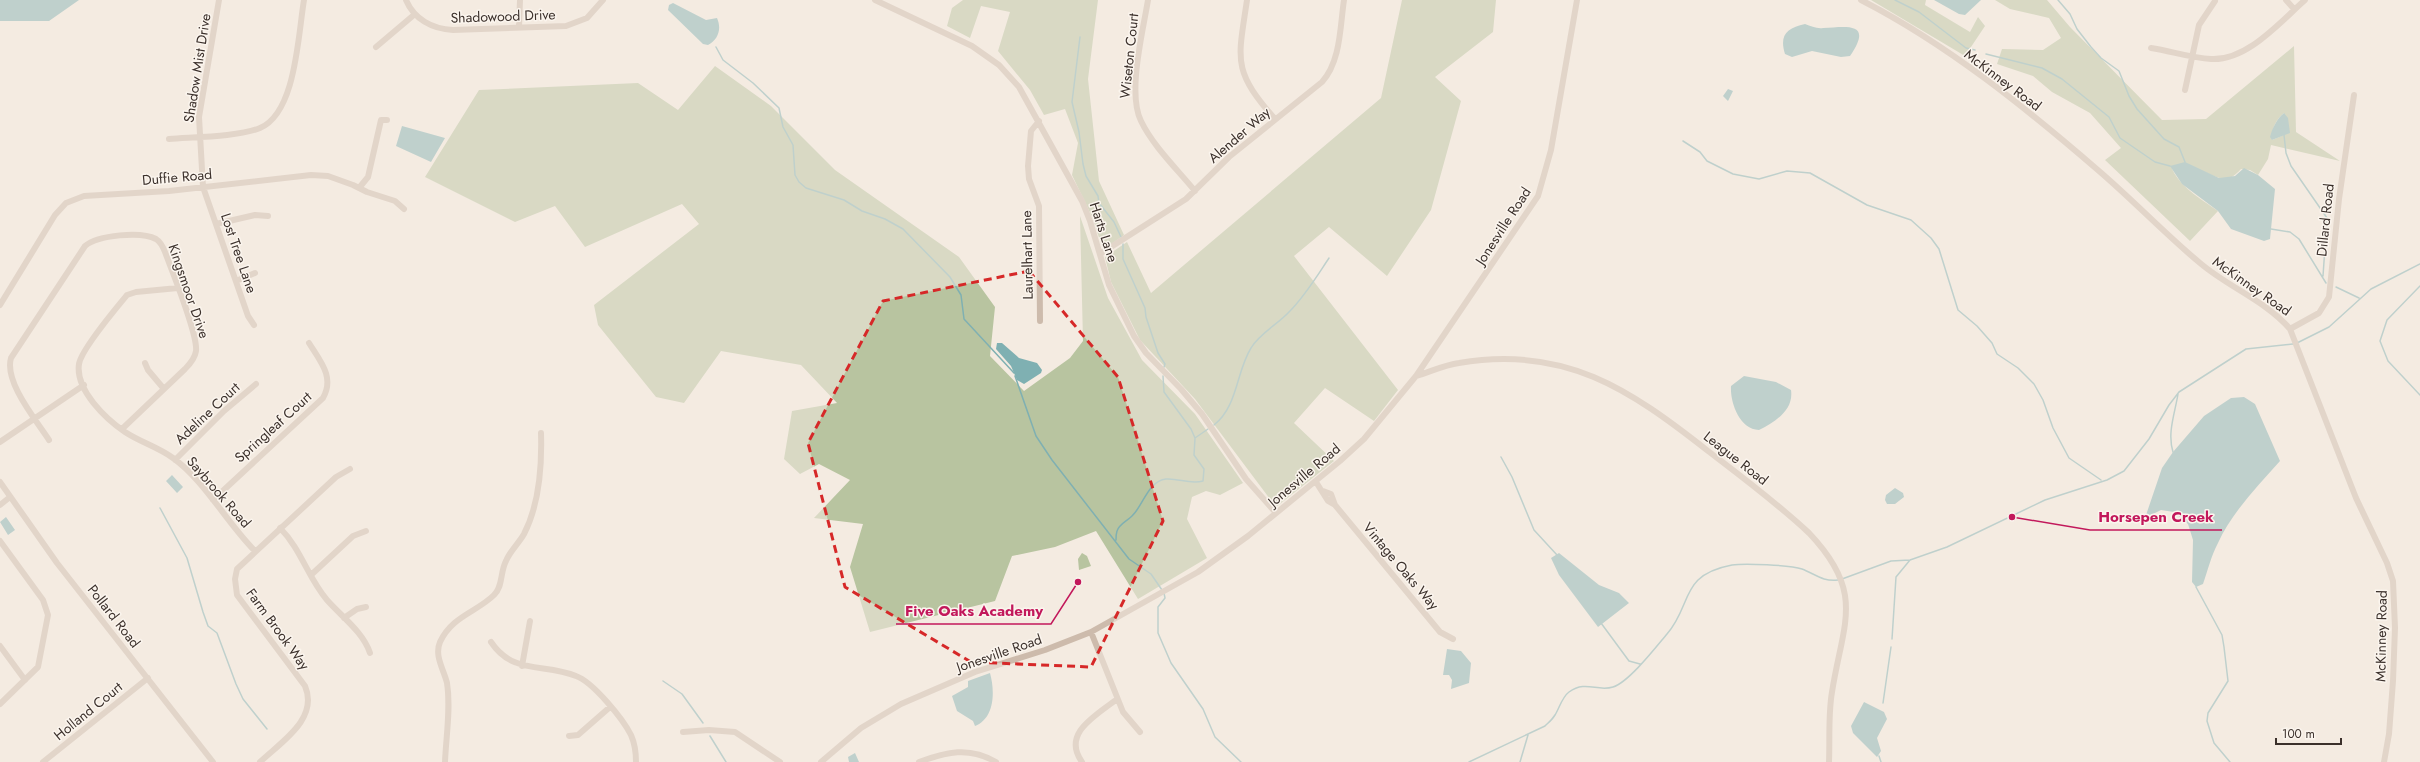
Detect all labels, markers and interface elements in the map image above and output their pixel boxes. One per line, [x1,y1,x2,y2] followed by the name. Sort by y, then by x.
[450,4,556,28] street label: Shadowood Drive
[179,12,215,124] street label: Shadow Mist Drive
[1115,12,1143,100] street label: Wiseton Court
[1960,44,2046,116] street label: McKinney Road
[1204,102,1275,168] street label: Alender Way
[141,164,213,190] street label: Duffie Road
[2311,182,2339,258] street label: Dillard Road
[1469,183,1536,270] street label: Jonesville Road
[1085,199,1123,265] street label: Harts Lane
[216,210,262,296] street label: Lost Tree Lane
[1016,210,1038,300] street label: Laurelhart Lane
[163,241,215,341] street label: Kingsmoor Drive
[2209,251,2295,321] street label: McKinney Road
[170,377,245,449] street label: Adeline Court
[230,387,316,467] street label: Springleaf Court
[1699,426,1773,490] street label: League Road
[1262,439,1345,513] street label: Jonesville Road
[182,452,256,532] street label: Saybrook Road
[2090,503,2222,530] callout: Horsepen Creek
[2098,506,2214,528] text: Horsepen Creek
[1358,518,1444,615] street label: Vintage Oaks Way
[83,580,145,652] street label: Pollard Road
[242,584,315,675] street label: Farm Brook Way
[2370,590,2392,682] street label: McKinney Road
[896,597,1051,624] callout: Five Oaks Academy
[905,600,1043,622] text: Five Oaks Academy
[952,629,1044,678] street label: Jonesville Road
[49,677,127,745] street label: Holland Court
[2276,720,2341,746] scale bar
[2282,725,2315,743] text: 100 m

